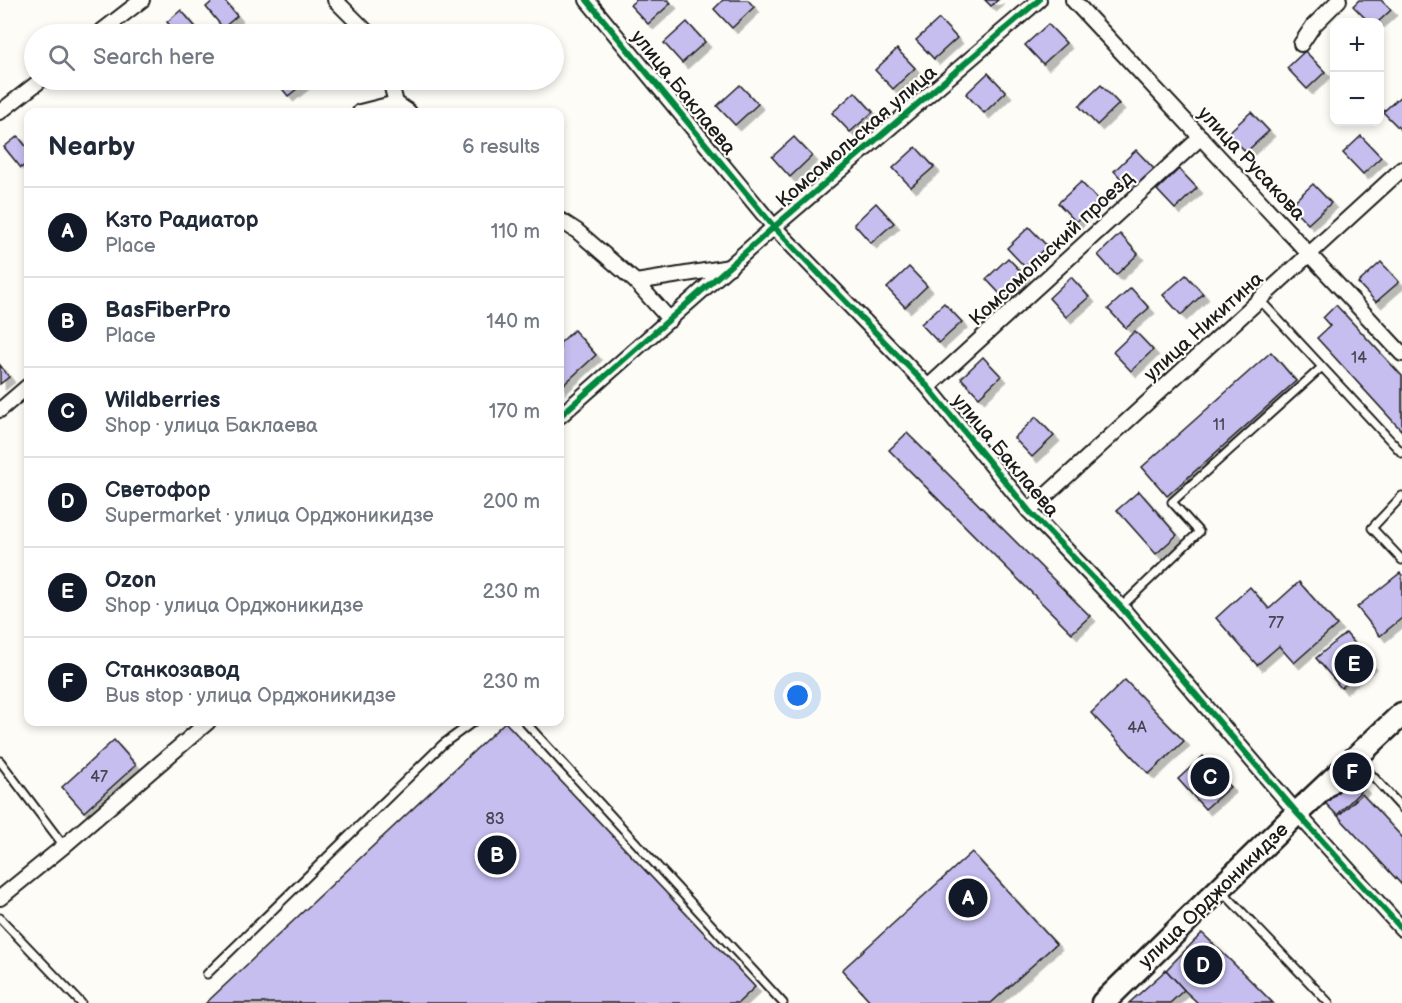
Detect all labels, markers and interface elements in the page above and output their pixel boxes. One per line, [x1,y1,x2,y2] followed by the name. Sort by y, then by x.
[1330,18,1384,126] map controls
[1330,18,1384,72] button: +
[24,24,564,90] search box
[626,25,741,160] street label: улица Баклаева
[45,41,78,74] icon: search
[93,44,215,71] text: Search here
[771,60,942,213] street label: Комсомольская улица
[1330,72,1384,126] button: −
[1192,102,1310,226] street label: улица Русакова
[48,132,135,163] text: Nearby
[462,135,540,159] text: 6 results
[964,166,1139,331] street label: Комсомольский проезд
[105,207,259,234] text: Кзто Радиатор
[61,220,74,244] text: A
[491,220,540,244] text: 110 m
[105,234,156,258] text: Place
[1139,267,1268,387] street label: улица Никитина
[105,297,231,324] text: BasFiberPro
[60,310,75,334] text: B
[486,310,540,334] text: 140 m
[105,324,156,348] text: Place
[1351,349,1367,368] house number: 14
[105,387,220,414] text: Wildberries
[947,389,1064,522] street label: улица Баклаева
[60,400,75,424] text: C
[489,400,540,424] text: 170 m
[105,414,318,438] text: Shop · улица Баклаева
[1213,416,1225,435] house number: 11
[105,477,210,504] text: Светофор
[61,490,74,514] text: D
[483,490,540,514] text: 200 m
[105,504,434,528] text: Supermarket · улица Орджоникидзе
[105,567,156,594] text: Ozon
[61,580,74,604] text: E
[483,580,540,604] text: 230 m
[105,594,363,618] text: Shop · улица Орджоникидзе
[1268,614,1284,633] house number: 77
[1334,642,1374,686] pin: E
[105,657,239,684] text: Станкозавод
[61,670,74,694] text: F
[483,670,540,694] text: 230 m
[783,681,812,710] your location
[105,684,396,708] text: Bus stop · улица Орджоникидзе
[1127,719,1147,738] house number: 4А
[1332,750,1372,794] pin: F
[1190,754,1230,800] pin: C
[90,768,108,787] house number: 47
[485,810,505,829] house number: 83
[1134,818,1294,974] street label: улица Орджоникидзе
[478,832,516,878] pin: B
[948,876,988,920] pin: A
[1184,942,1222,988] pin: D

